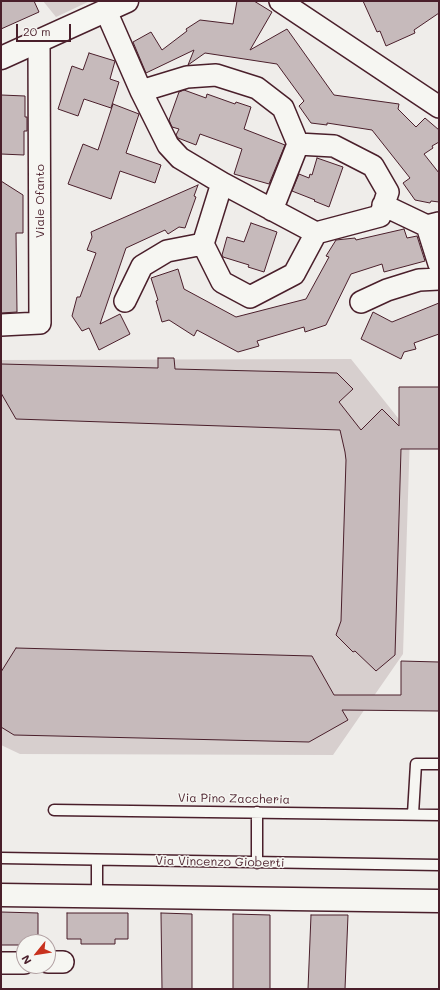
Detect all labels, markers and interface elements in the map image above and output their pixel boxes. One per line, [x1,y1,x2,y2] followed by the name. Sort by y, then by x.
[18,16,73,42] scale bar
[23,23,51,39] text: 20 m
[33,164,47,238] street label: Viale Ofanto
[178,791,290,807] street label: Via Pino Zaccheria
[155,854,285,870] street label: Via Vincenzo Gioberti
[16,934,56,974] north arrow
[17,952,35,967] text: N

